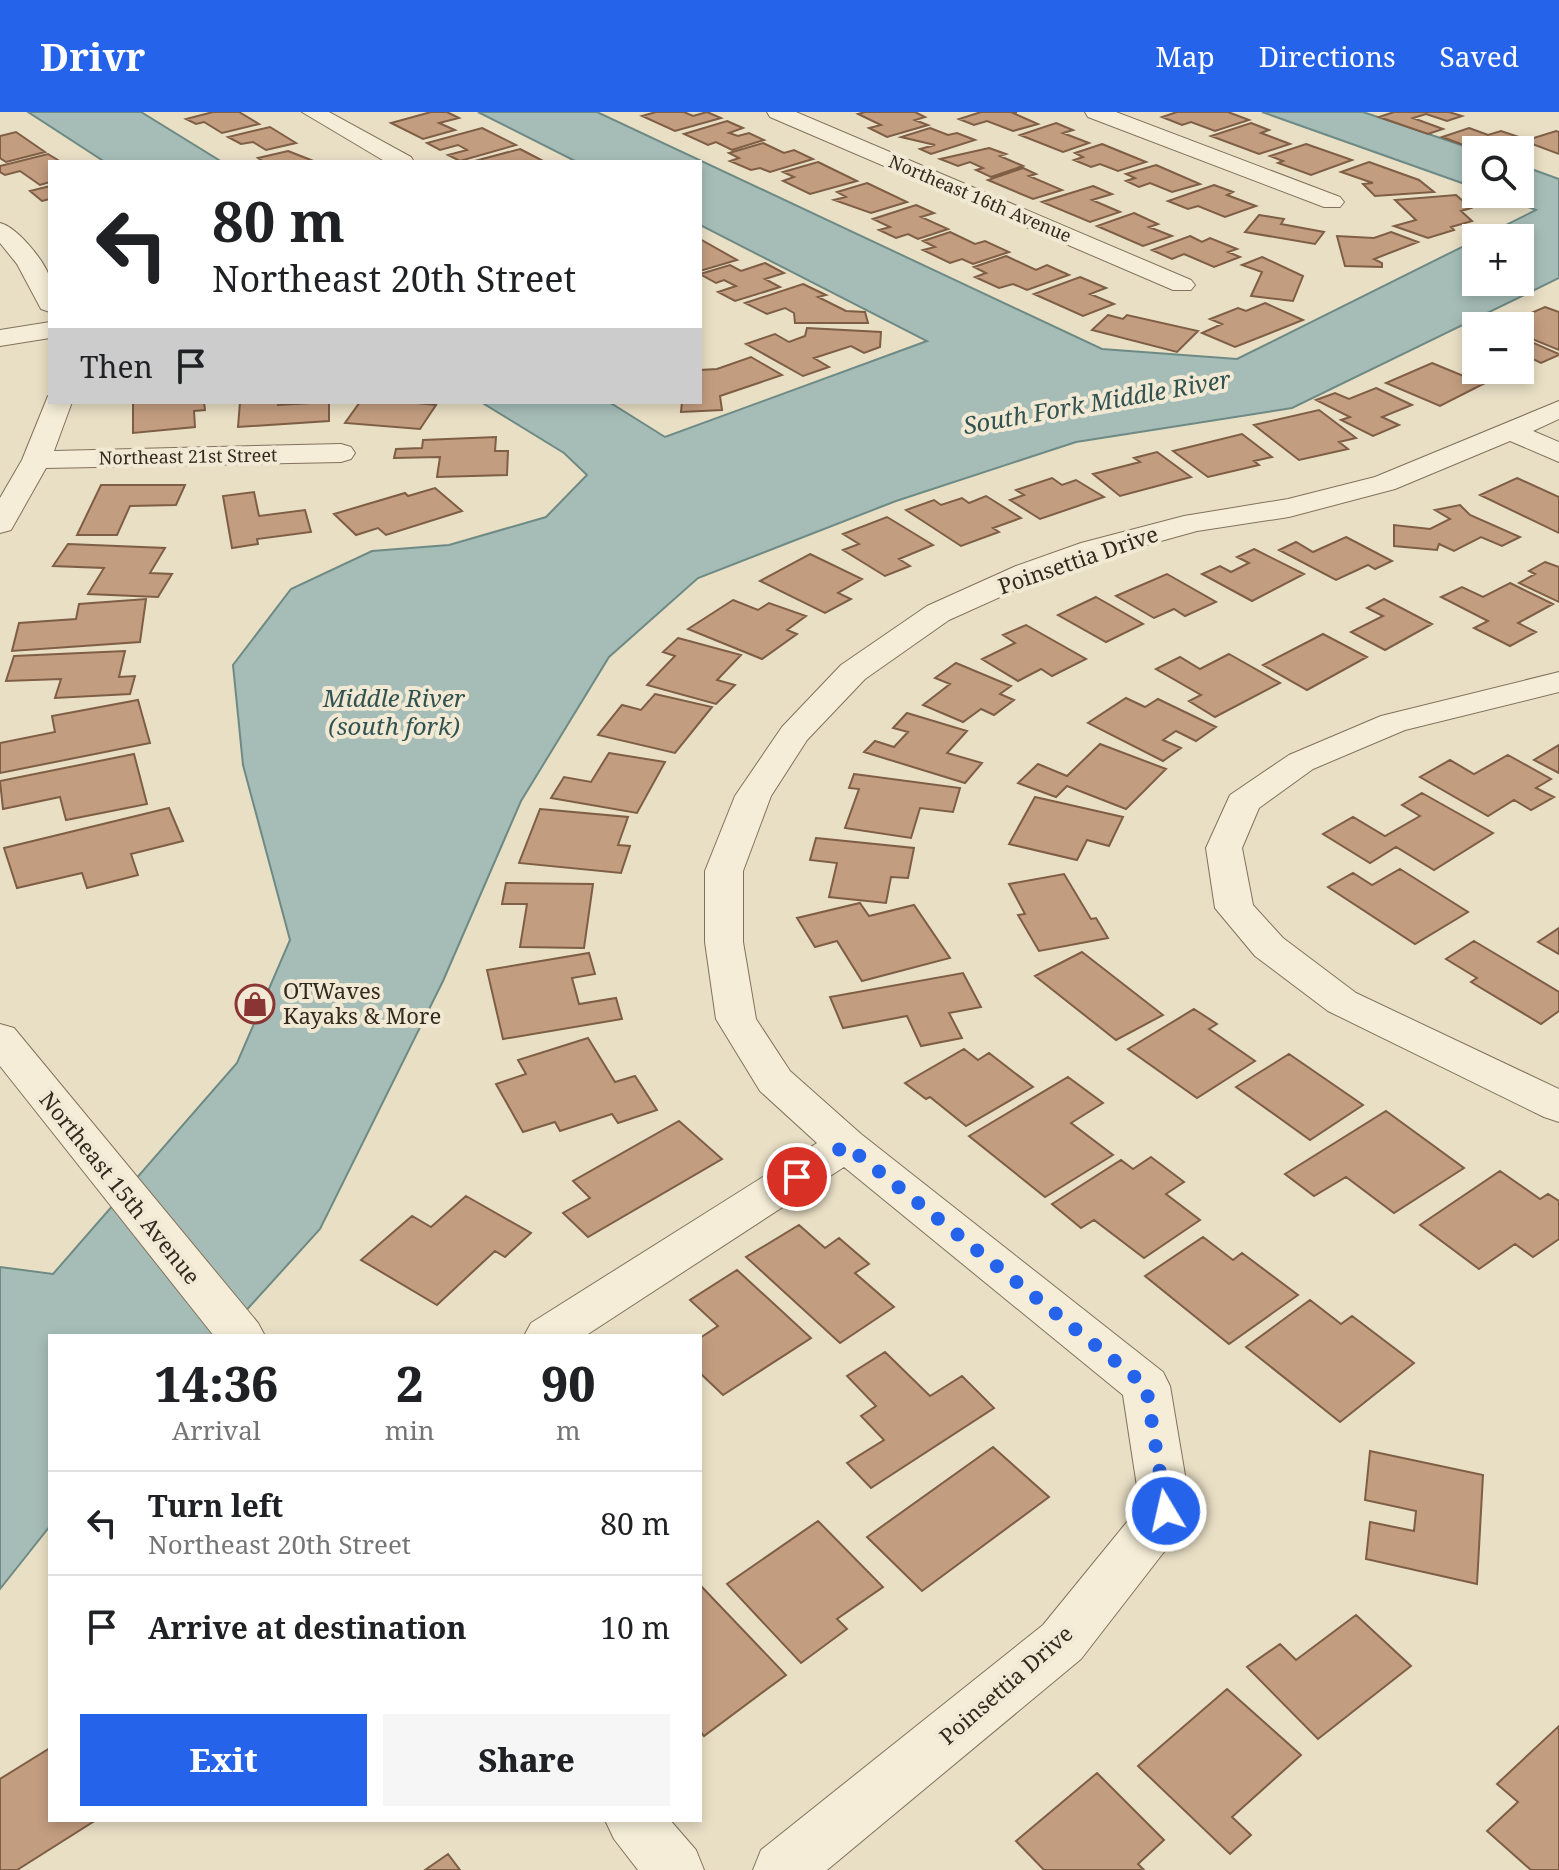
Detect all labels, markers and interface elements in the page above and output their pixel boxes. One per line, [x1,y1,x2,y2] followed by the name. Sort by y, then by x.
[40,30,145,82] text: Drivr
[1155,37,1215,75] text: Map
[1259,37,1396,75] text: Directions
[1440,37,1519,75] text: Saved
[1462,136,1534,384] map controls
[1462,136,1534,208] button: search
[885,149,1075,247] street label: Northeast 16th Avenue
[212,182,345,258] text: 80 m
[80,192,184,296] icon: left
[1462,224,1534,296] button: +
[212,254,576,303] text: Northeast 20th Street
[1462,312,1534,384] button: −
[169,344,213,388] icon: arrive
[80,346,153,387] text: Then
[960,362,1234,441] water label: South Fork Middle River
[98,442,278,470] street label: Northeast 21st Street
[994,518,1162,600] street label: Poinsettia Drive
[322,681,466,742] water label: Middle River (south fork)
[283,975,441,1030] place label: OTWaves Kayaks & More
[234,983,276,1025] shop icon: OTWaves Kayaks & More
[34,1085,208,1290] street label: Northeast 15th Avenue
[763,1143,831,1211] pin
[775,1155,819,1199] icon: arrive
[155,1351,278,1416] text: 14:36
[396,1351,423,1416] text: 2
[541,1351,595,1416] text: 90
[172,1412,261,1448] text: Arrival
[385,1412,435,1448] text: min
[556,1412,581,1448] text: m
[1124,1469,1208,1553] position arrow
[148,1485,283,1526] text: Turn left
[80,1501,124,1545] icon: left
[600,1503,670,1544] text: 80 m
[148,1526,411,1562] text: Northeast 20th Street
[80,1605,124,1649] icon: arrive
[148,1607,467,1648] text: Arrive at destination
[600,1607,670,1648] text: 10 m
[932,1618,1078,1750] street label: Poinsettia Drive
[80,1714,367,1806] button: Exit
[383,1714,670,1806] button: Share

